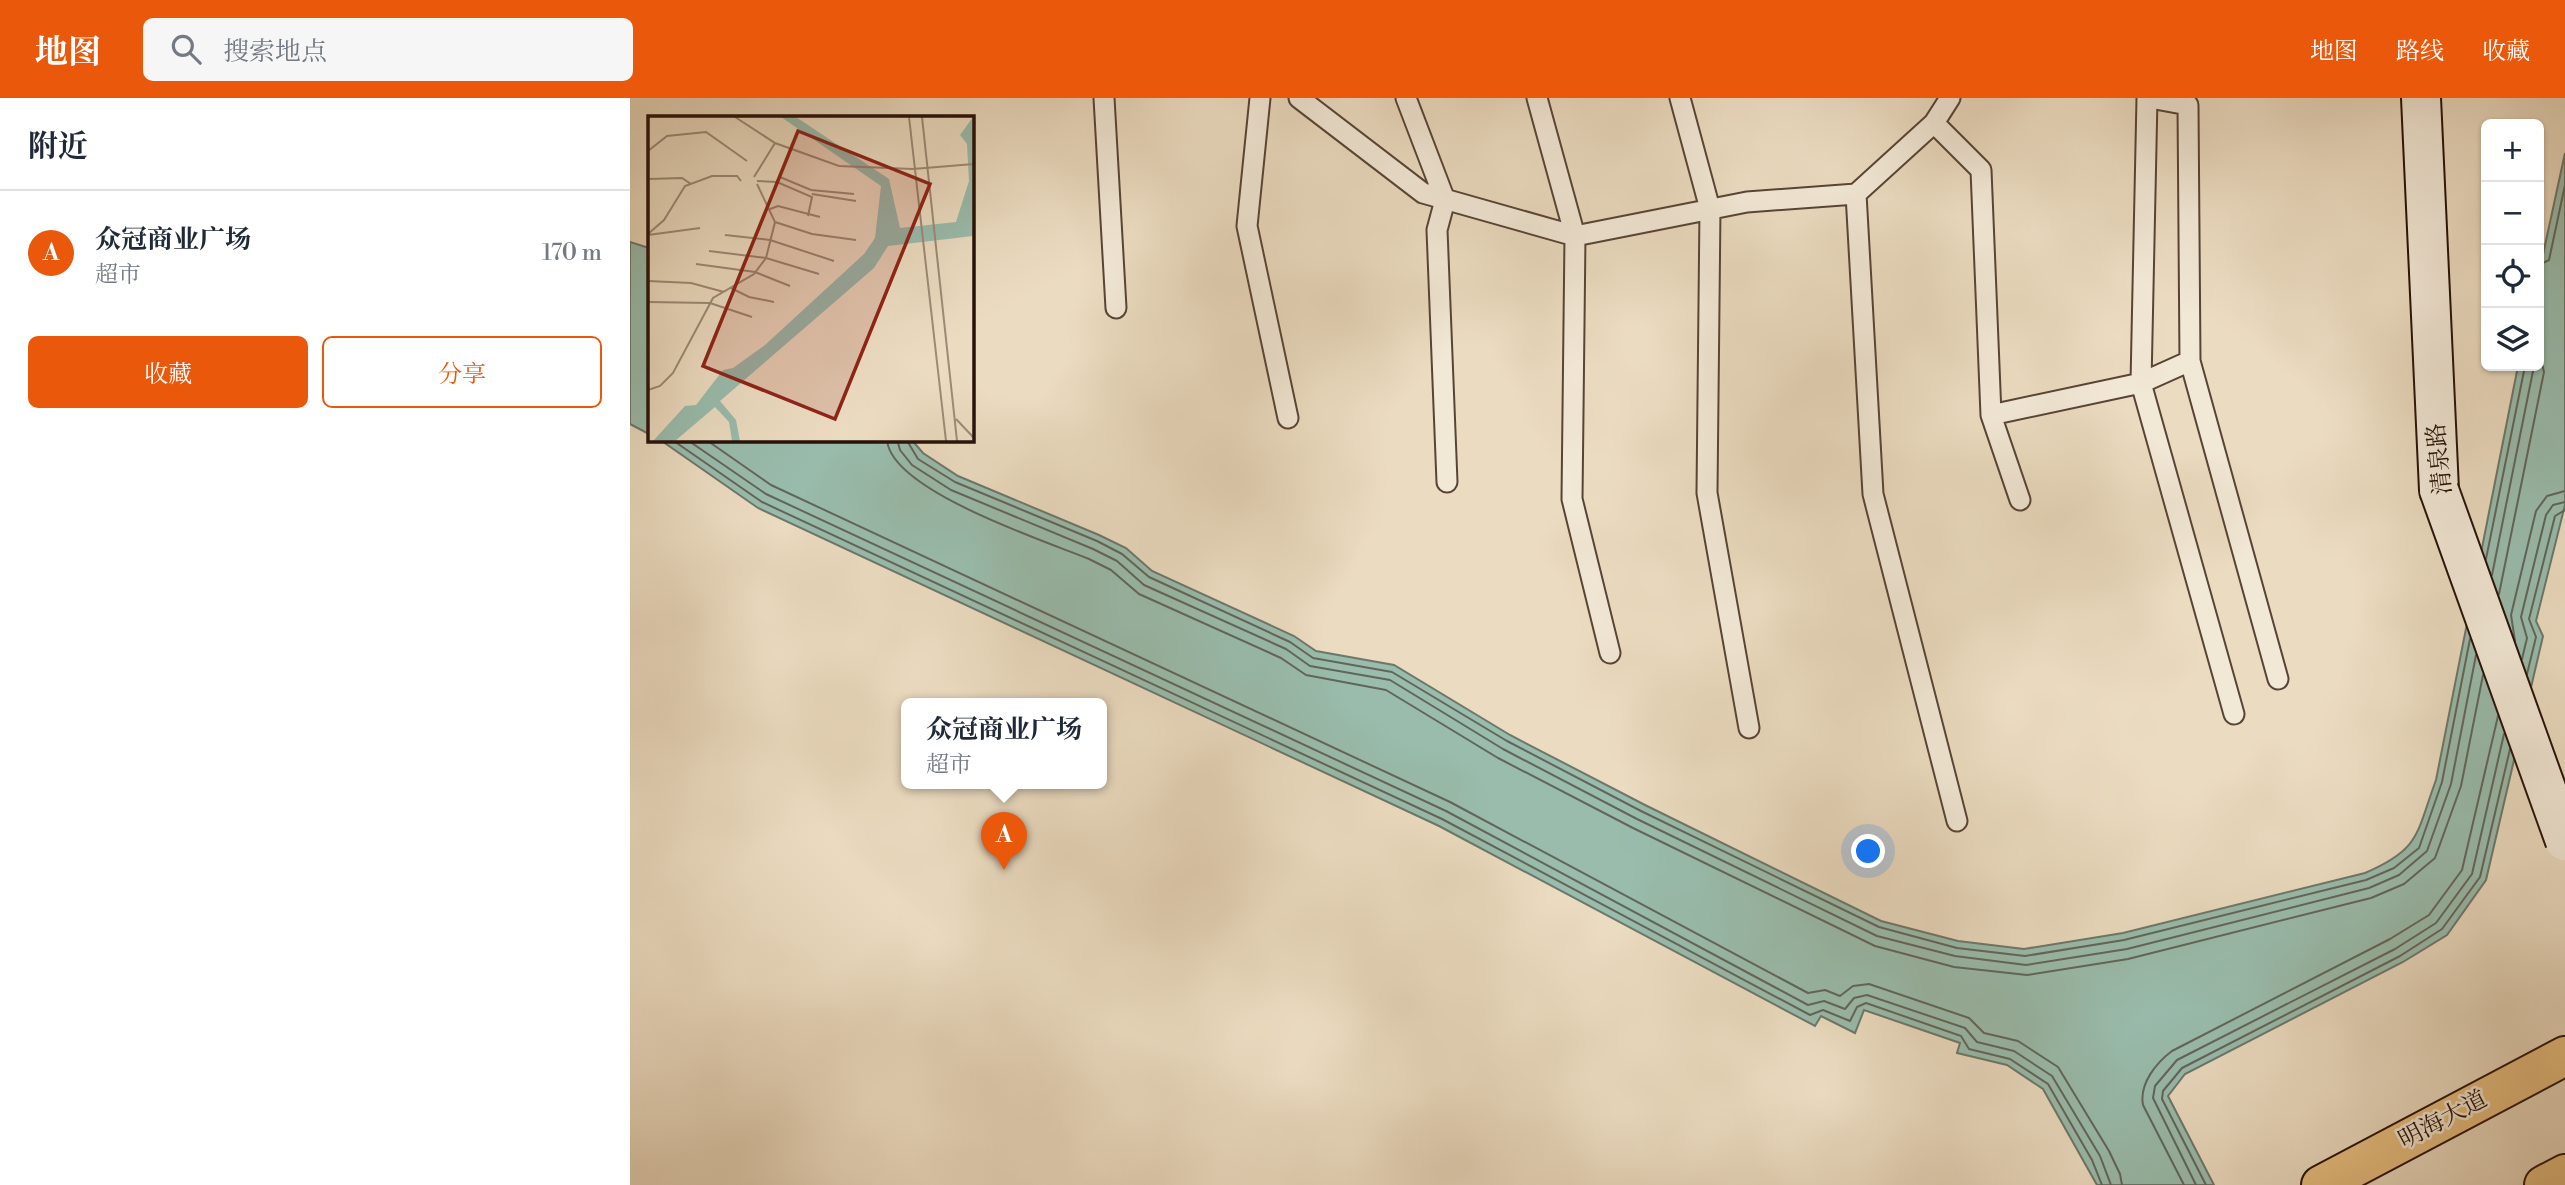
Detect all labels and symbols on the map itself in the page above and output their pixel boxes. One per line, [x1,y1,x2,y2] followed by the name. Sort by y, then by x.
[648,116,973,441] inset map
[2421,422,2459,496] street label: 清泉路
[981,812,1027,870] pin: A
[1851,834,1885,868] your location
[2394,1084,2492,1156] street label: 明海大道

